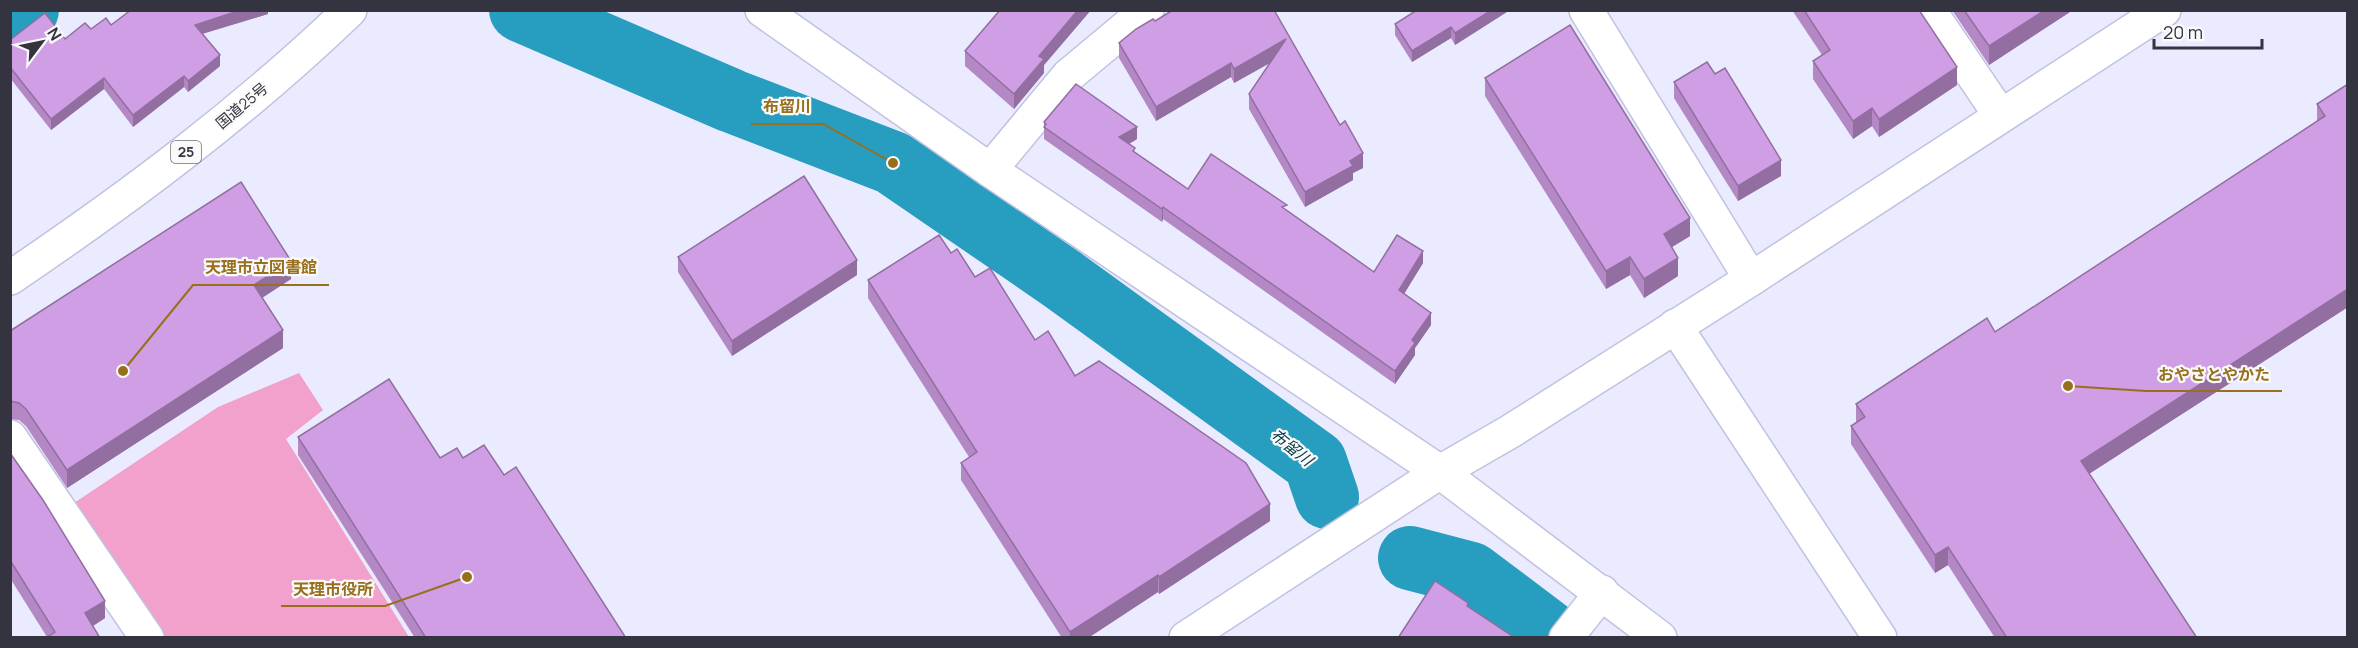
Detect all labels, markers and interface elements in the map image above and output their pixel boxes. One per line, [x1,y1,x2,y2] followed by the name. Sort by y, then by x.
[12,12,72,72] north arrow
[2154,12,2262,50] scale bar
[2163,20,2203,44] text: 20 m
[42,23,67,45] text: N
[211,78,272,134] street label: 国道25号
[751,90,823,124] callout: 布留川
[763,95,811,117] text: 布留川
[171,141,201,163] road number: 25
[193,251,329,285] callout: 天理市立図書館
[205,256,317,278] text: 天理市立図書館
[2146,357,2282,391] callout: おやさとやかた
[2158,363,2270,385] text: おやさとやかた
[1266,423,1319,472] water label: 布留川
[281,572,385,606] callout: 天理市役所
[293,578,373,600] text: 天理市役所

